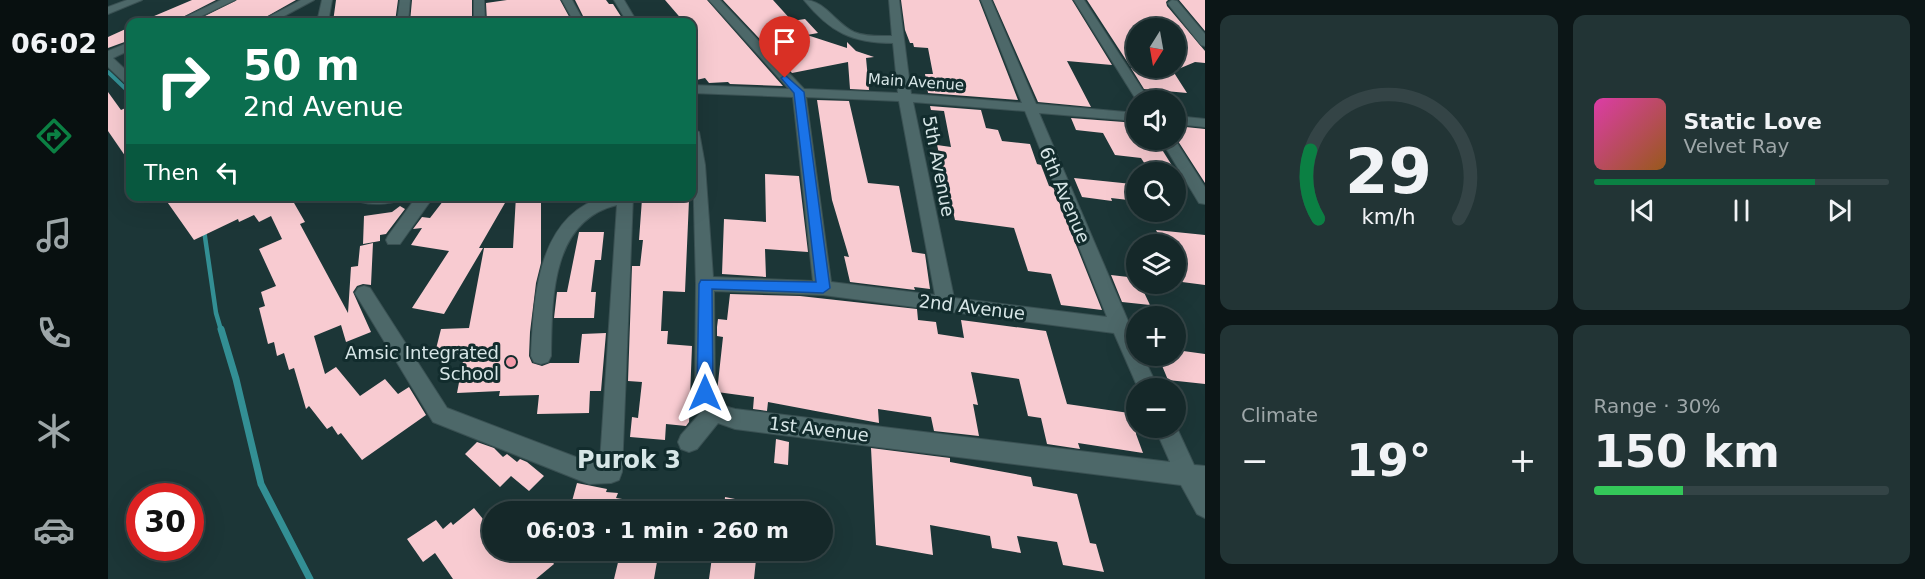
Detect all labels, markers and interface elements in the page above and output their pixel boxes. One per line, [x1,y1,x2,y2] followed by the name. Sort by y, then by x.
[759,16,810,78] pin
[1126,18,1186,78] north arrow
[1126,18,1186,438] map controls
[768,25,801,58] icon: arrive
[11,28,97,59] text: 06:02
[243,41,360,90] text: 50 m
[144,42,222,120] icon: right
[867,70,965,94] street label: Main Avenue
[1126,90,1186,150] button: sound
[243,91,403,122] text: 2nd Avenue
[1684,109,1822,134] text: Static Love
[919,114,959,218] street label: 5th Avenue
[33,115,75,157] icon: directions
[1684,134,1789,158] text: Velvet Ray
[1345,136,1432,209] text: 29
[1035,144,1095,246] street label: 6th Avenue
[211,156,244,189] icon: left
[144,160,199,185] text: Then
[1126,162,1186,222] button: search
[1626,194,1659,227] icon: previous
[1725,194,1758,227] icon: pause
[1823,194,1856,227] icon: next
[1362,205,1416,230] text: km/h
[33,214,75,256] icon: music
[1126,234,1186,294] button: layers
[918,290,1026,324] street label: 2nd Avenue
[1126,306,1186,366] button: +
[33,312,75,354] icon: phone
[345,342,499,384] place label: Amsic Integrated School
[504,355,518,369] marker: Amsic Integrated School
[673,361,737,425] position arrow
[1126,378,1186,438] button: −
[1594,394,1720,418] text: Range · 30%
[1241,403,1318,427] text: Climate
[33,410,75,452] icon: climate
[768,412,870,446] street label: 1st Avenue
[1594,425,1780,478] text: 150 km
[1346,434,1431,487] text: 19°
[1241,441,1269,480] text: −
[1509,441,1537,480] text: +
[577,446,681,474] district label: Purok 3
[126,483,204,561] speed limit sign: 30
[33,509,75,551] icon: car
[526,518,789,543] text: 06:03 · 1 min · 260 m

